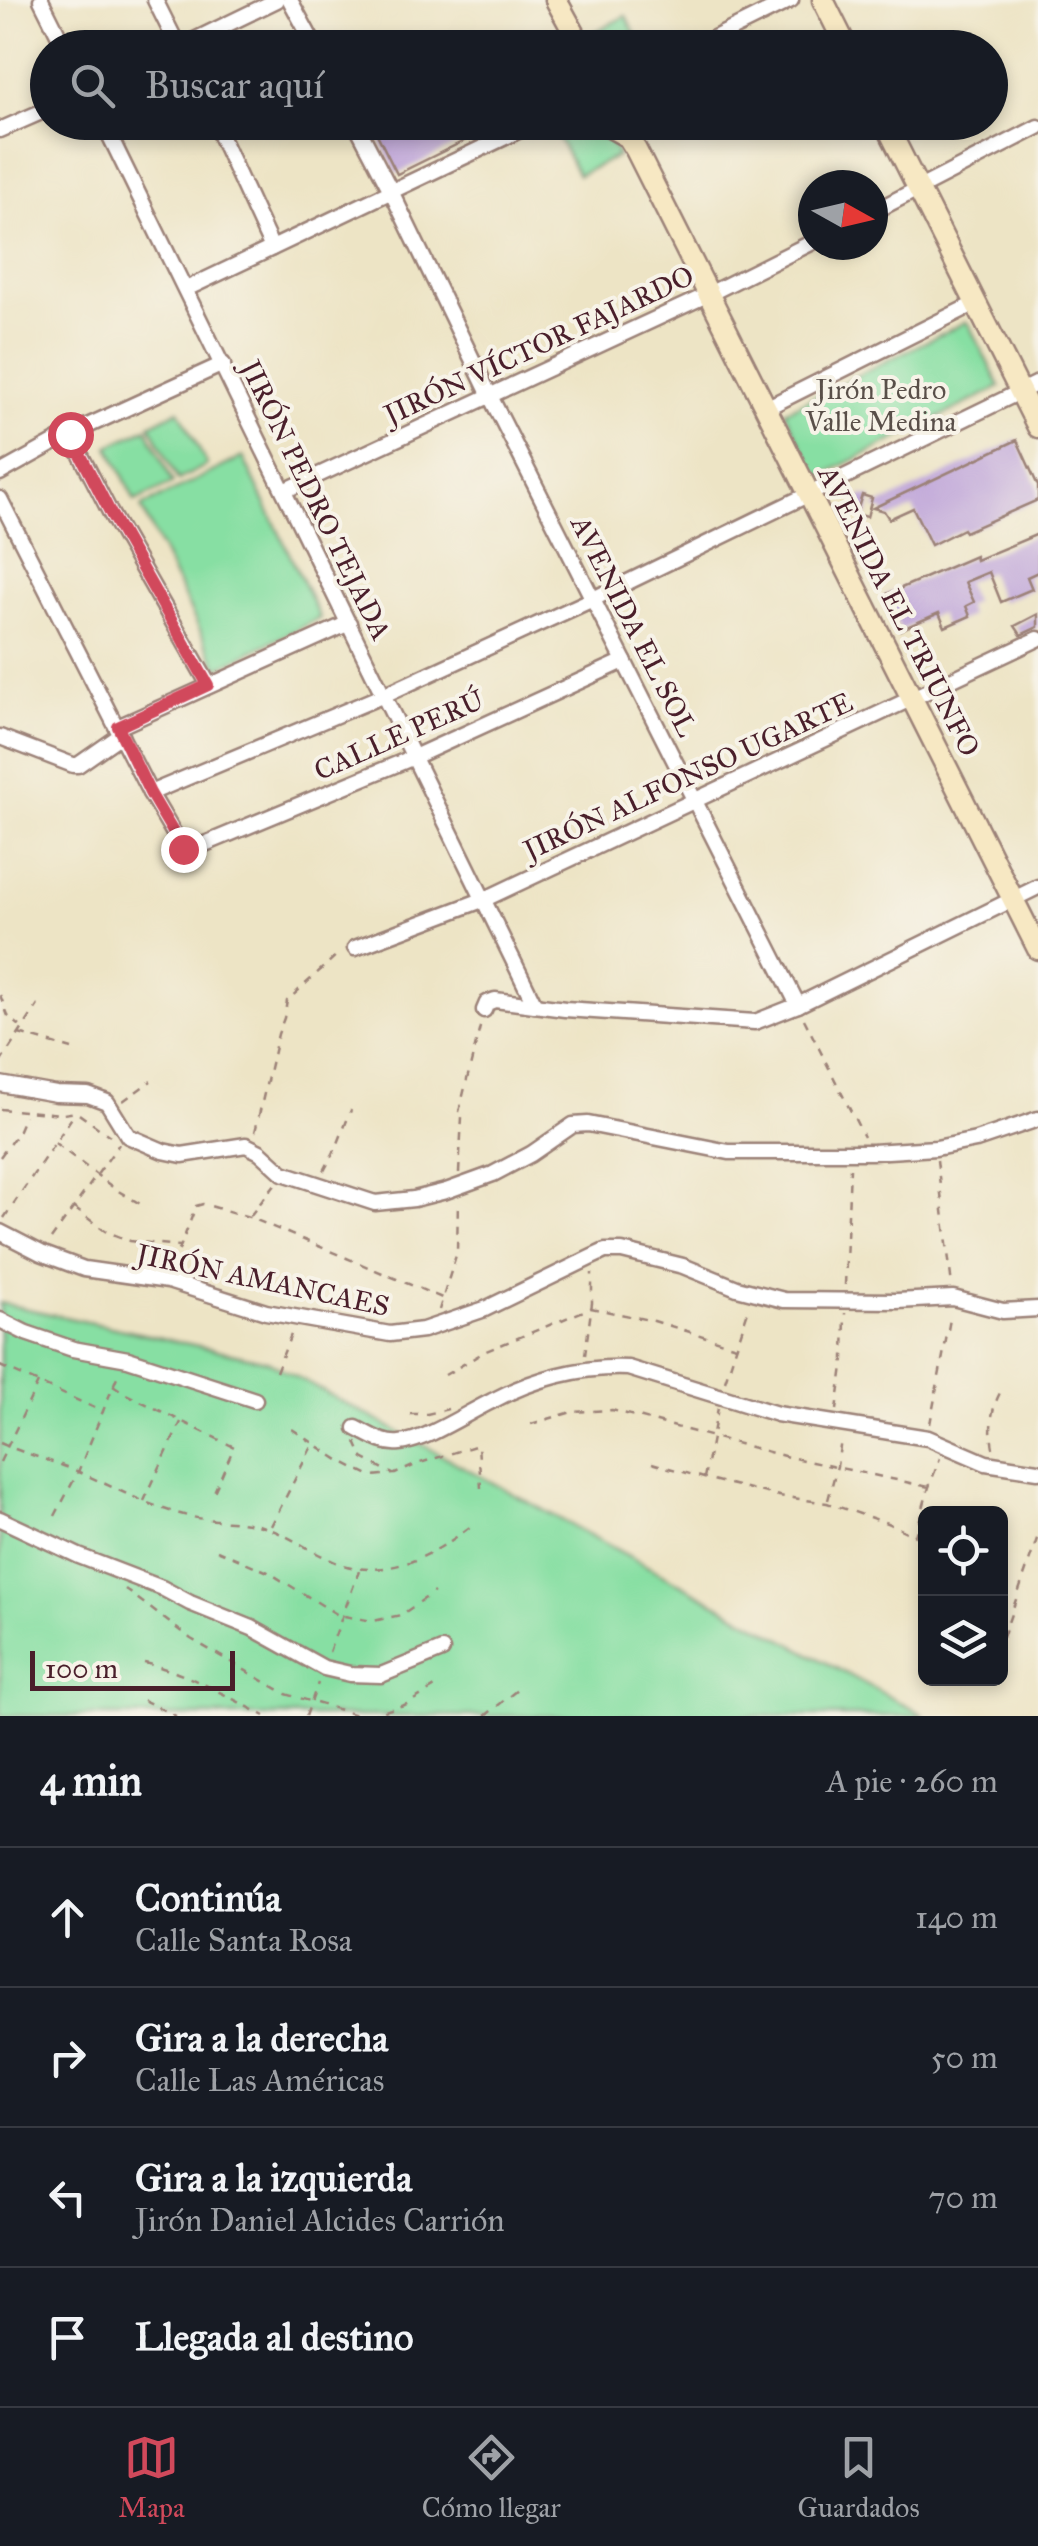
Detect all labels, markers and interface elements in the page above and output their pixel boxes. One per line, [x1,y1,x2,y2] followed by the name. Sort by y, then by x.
[30,30,1008,140] search box
[65,58,120,113] icon: search
[145,62,324,108] text: Buscar aquí
[798,170,888,260] north arrow
[376,258,699,433] street label: JIRÓN VÍCTOR FAJARDO
[232,352,399,646] street label: JIRÓN PEDRO TEJADA
[805,372,957,439] park label: Jirón Pedro Valle Medina
[48,412,94,458] route start
[810,459,988,762] street label: AVENIDA EL TRIUNFO
[563,509,705,743] street label: AVENIDA EL SOL
[309,682,490,788] street label: CALLE PERÚ
[515,684,858,869] street label: JIRÓN ALFONSO UGARTE
[161,827,207,873] route end
[131,1236,393,1324] street label: JIRÓN AMANCAES
[918,1506,1008,1686] map controls
[918,1506,1008,1596] button: locate
[918,1596,1008,1686] button: layers
[30,1646,235,1690] scale bar
[45,1651,118,1686] text: 100 m
[40,1755,142,1807] text: 4 min
[826,1762,998,1801] text: A pie · 260 m
[135,1875,281,1921] text: Continúa
[40,1890,95,1945] icon: ahead
[915,1898,998,1937] text: 140 m
[135,1921,352,1960] text: Calle Santa Rosa
[135,2015,388,2061] text: Gira a la derecha
[40,2030,95,2085] icon: right
[931,2038,998,2077] text: 50 m
[135,2061,384,2100] text: Calle Las Américas
[135,2155,412,2201] text: Gira a la izquierda
[40,2170,95,2225] icon: left
[929,2178,998,2217] text: 70 m
[135,2201,505,2240] text: Jirón Daniel Alcides Carrión
[40,2310,95,2365] icon: arrive
[135,2314,414,2360] text: Llegada al destino
[118,2430,185,2525] tab: Mapa
[422,2430,561,2525] tab: Cómo llegar
[798,2430,920,2525] tab: Guardados

